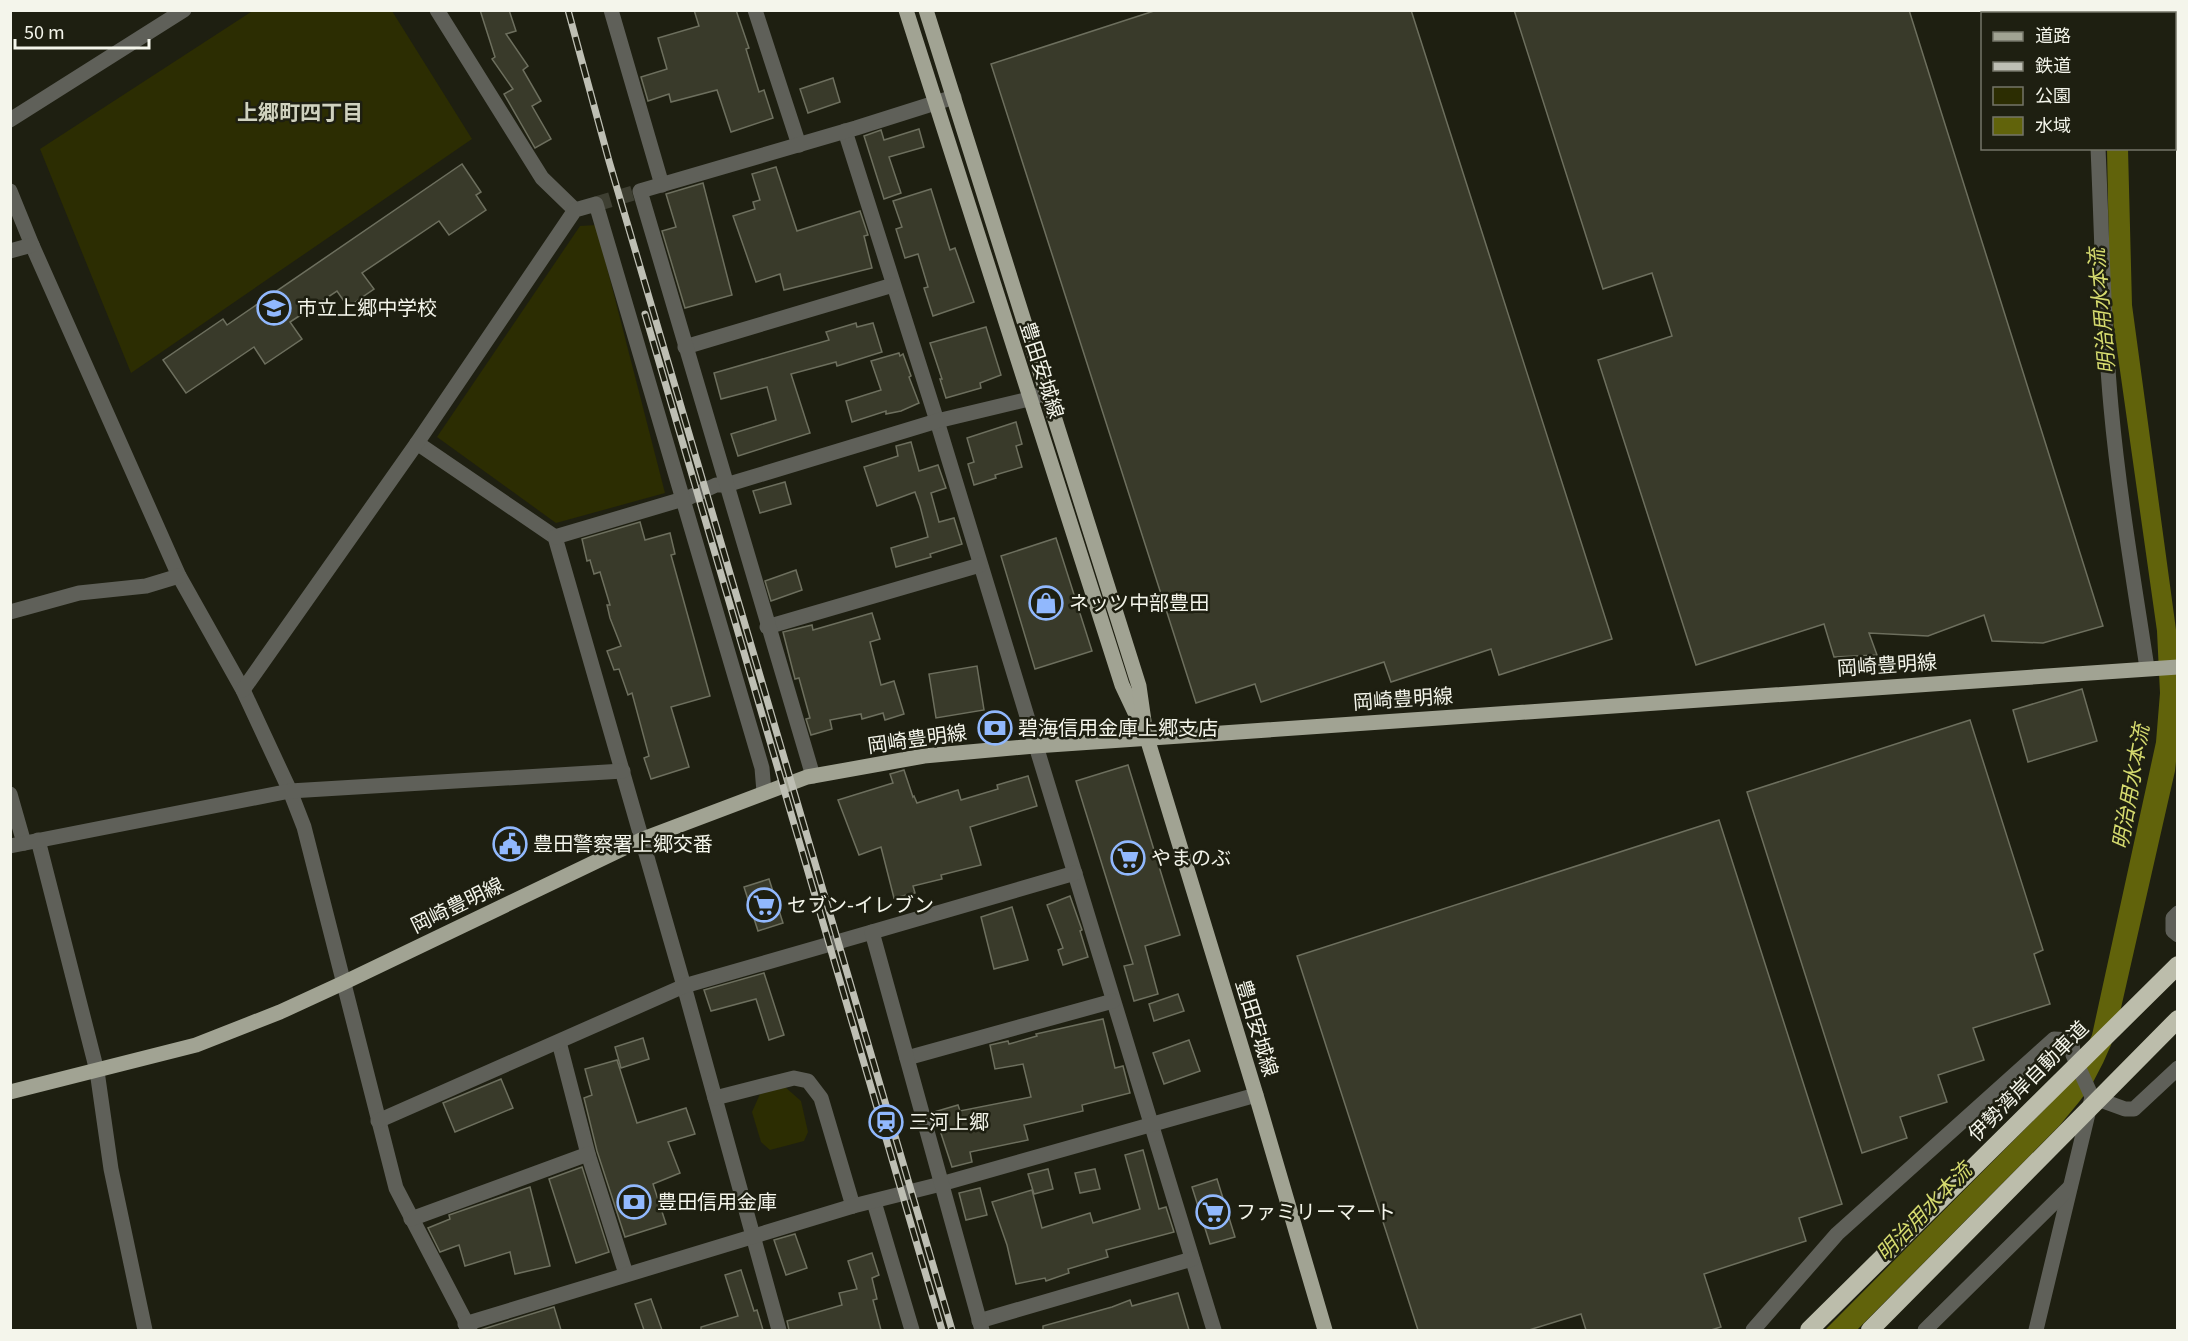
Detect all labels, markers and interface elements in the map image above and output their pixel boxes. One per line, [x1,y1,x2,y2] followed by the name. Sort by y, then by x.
[15,12,148,50] scale bar
[1981,12,2176,150] legend
[24,18,65,44] text: 50 m
[2035,21,2071,47] text: 道路
[2035,51,2071,77] text: 鉄道
[2035,81,2071,107] text: 公園
[237,96,363,126] district label: 上郷町四丁目
[2035,111,2071,137] text: 水域
[2079,244,2120,375] water label: 明治用水本流
[256,290,292,326] school or university icon: 市立上郷中学校
[297,292,437,321] place label: 市立上郷中学校
[1014,318,1073,422] street label: 豊田安城線
[1028,585,1064,621] shop icon: ネッツ中部豊田
[1069,587,1209,616] place label: ネッツ中部豊田
[1836,646,1938,681] street label: 岡崎豊明線
[1352,680,1454,715] street label: 岡崎豊明線
[977,710,1013,746] bank icon: 碧海信用金庫上郷支店
[1018,712,1218,741] place label: 碧海信用金庫上郷支店
[865,716,968,759] street label: 岡崎豊明線
[2103,719,2155,851] water label: 明治用水本流
[492,826,528,862] public building icon: 豊田警察署上郷交番
[533,828,713,857] place label: 豊田警察署上郷交番
[1110,840,1146,876] supermarket icon: やまのぶ
[1151,842,1231,871] place label: やまのぶ
[405,869,508,939] street label: 岡崎豊明線
[746,887,782,923] supermarket icon: セブン-イレブン
[787,889,934,918] place label: セブン-イレブン
[1230,976,1287,1080] street label: 豊田安城線
[1960,1013,2094,1147] street label: 伊勢湾岸自動車道
[868,1104,904,1140] station icon: 三河上郷
[909,1106,989,1135] place label: 三河上郷
[1868,1153,1979,1266] water label: 明治用水本流
[616,1184,652,1220] bank icon: 豊田信用金庫
[657,1186,777,1215] place label: 豊田信用金庫
[1195,1194,1231,1230] supermarket icon: ファミリーマート
[1236,1196,1396,1225] place label: ファミリーマート

